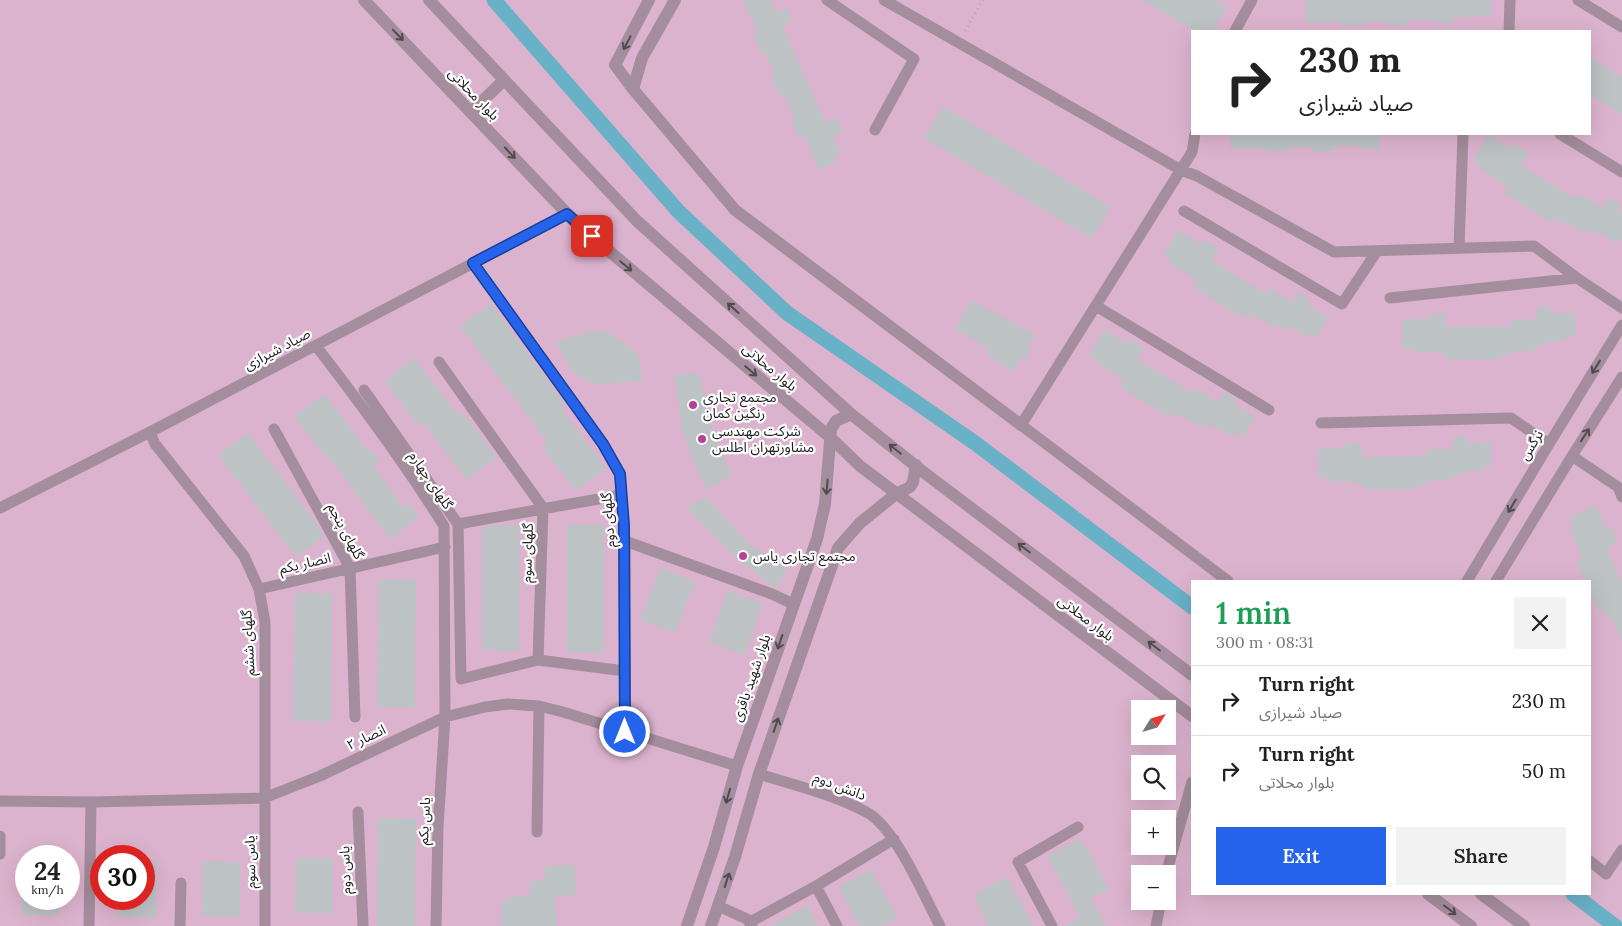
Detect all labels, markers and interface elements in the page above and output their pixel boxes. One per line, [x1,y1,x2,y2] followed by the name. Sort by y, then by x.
[392,29,404,42] one-way arrow
[622,35,631,50] one-way arrow
[1299,37,1401,82] text: 230 m
[1216,50,1281,115] icon: right
[445,64,504,124] street label: بلوار محلاتی
[1299,89,1413,117] text: صیاد شیرازی
[504,147,516,159] one-way arrow
[571,215,613,257] pin
[578,222,606,250] icon: arrive
[620,260,633,271] one-way arrow
[727,302,740,313] one-way arrow
[241,324,314,374] street label: صیاد شیرازی
[739,339,801,395] street label: بلوار محلاتی
[1591,359,1601,373] one-way arrow
[744,365,757,376] one-way arrow
[703,388,777,422] place label: مجتمع تجاری رنگین کمان
[687,399,699,411] marker: مجتمع تجاری رنگین کمان
[712,422,814,456] place label: شرکت مهندسی مشاورتهران اطلس
[1515,426,1547,463] street label: نرگس
[1580,428,1591,442] one-way arrow
[696,433,708,445] marker: شرکت مهندسی مشاورتهران اطلس
[889,443,902,454] one-way arrow
[403,448,457,514] street label: گلهای چهارم
[822,479,832,495] one-way arrow
[597,491,621,548] street label: گلهای دوم
[1507,498,1517,513] one-way arrow
[322,500,368,563] street label: گلهای پنجم
[517,523,539,583] street label: گلهای سوم
[1018,542,1031,553] one-way arrow
[753,547,856,567] place label: مجتمع تجاری یاس
[277,548,333,580] street label: انصار یکم
[737,550,749,562] marker: مجتمع تجاری یاس
[1054,591,1118,645] street label: بلوار محلاتی
[1216,594,1291,632] text: 1 min
[1514,597,1566,649] button: close
[237,609,261,677] street label: گلهای ششم
[728,632,774,724] street label: بلوار شهید باقری
[1216,632,1313,652] text: 300 m · 08:31
[774,634,784,650] one-way arrow
[1148,640,1161,651] one-way arrow
[1259,672,1355,696] text: Turn right
[1216,687,1244,715] icon: right
[1512,689,1566,713] text: 230 m
[1131,700,1176,745] north arrow
[1131,700,1176,910] map controls
[1259,702,1342,722] text: صیاد شیرازی
[598,705,650,757] position arrow
[772,718,781,733] one-way arrow
[343,720,389,754] street label: انصار ۲
[1259,742,1355,766] text: Turn right
[1131,755,1176,800] button: search
[1216,757,1244,785] icon: right
[1522,759,1566,783] text: 50 m
[810,768,869,806] street label: دانش دوم
[1259,772,1334,792] text: بلوار محلاتی
[723,788,733,804] one-way arrow
[414,797,436,846] street label: یاس یکم
[1131,810,1176,855] button: +
[1216,827,1386,885] button: Exit
[1396,827,1566,885] button: Share
[241,835,261,889] street label: یاس سوم
[90,845,155,910] speed limit sign: 30
[335,845,357,895] street label: یاس دوم
[34,855,61,887] text: 24
[1131,865,1176,910] button: −
[723,873,732,888] one-way arrow
[31,882,64,897] text: km/h
[1443,905,1457,915] one-way arrow

